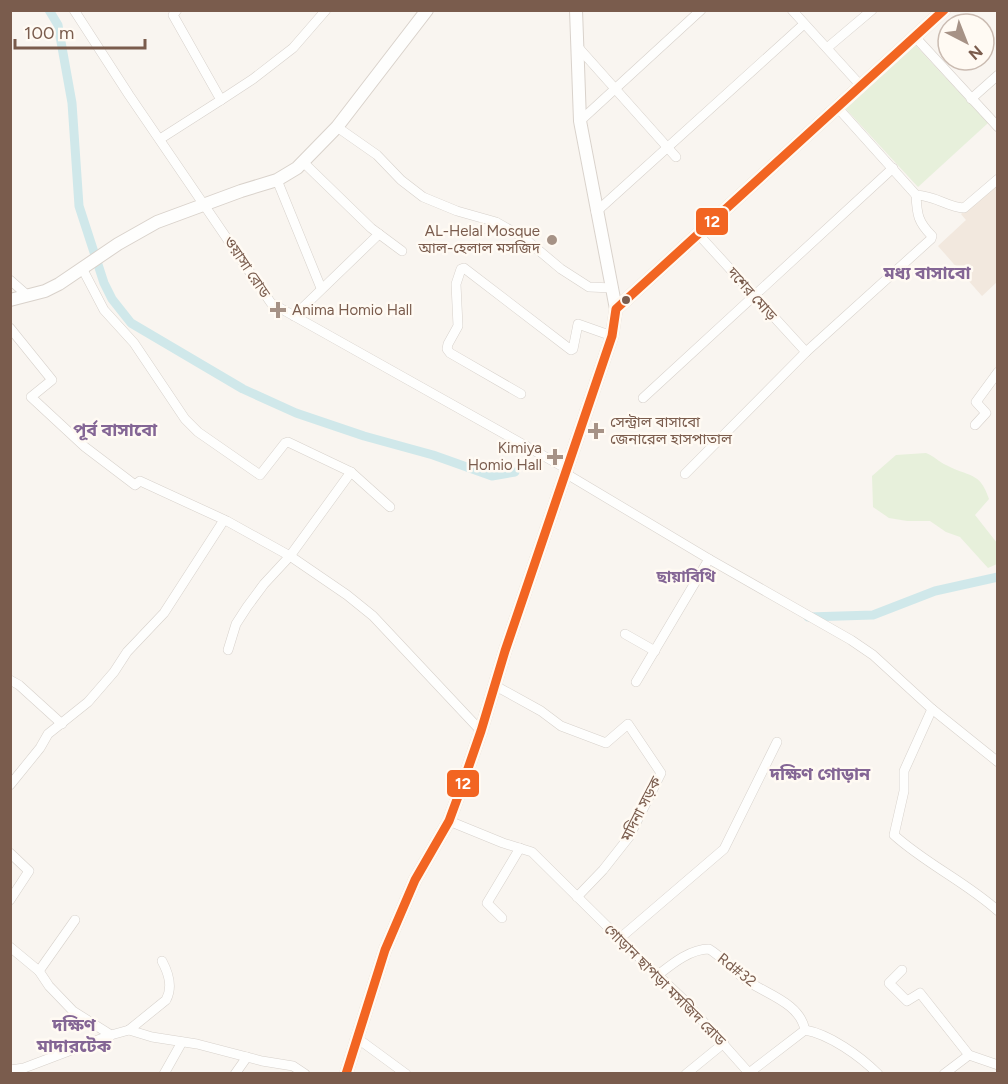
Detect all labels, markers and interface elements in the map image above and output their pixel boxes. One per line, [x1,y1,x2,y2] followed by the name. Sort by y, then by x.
[15,12,146,50] scale bar
[936,12,996,72] north arrow
[24,22,74,44] text: 100 m
[965,42,987,64] text: N
[695,207,729,236] line badge: 12
[704,212,720,231] text: 12
[418,222,541,257] place label: AL-Helal Mosque আল-হেলাল মসজিদ
[220,233,274,302] street label: ওয়াসা রোড
[545,233,559,247] marker: AL-Helal Mosque আল-হেলাল মসজিদ
[882,262,972,284] district label: মধ্য বাসাবো
[723,263,781,324] street label: দশের মোড়
[620,294,632,306] unlabelled marker
[269,301,287,319] marker: Anima Homio Hall
[292,301,412,319] place label: Anima Homio Hall
[610,413,733,448] place label: সেন্ট্রাল বাসাবো জেনারেল হাসপাতাল
[73,419,158,441] district label: পূর্ব বাসাবো
[587,422,605,440] marker: সেন্ট্রাল বাসাবো জেনারেল হাসপাতাল
[468,439,542,474] place label: Kimiya Homio Hall
[546,448,564,466] marker: Kimiya Homio Hall
[655,567,716,586] district label: ছায়াবিথি
[769,763,871,785] district label: দক্ষিণ গোড়ান
[446,769,480,798] line badge: 12
[617,773,665,845] street label: মদিনা সড়ক
[455,774,471,793] text: 12
[600,920,730,1050] street label: গোড়ান ছাপড়া মসজিদ রোড
[714,949,760,991] street label: Rd#32
[36,1014,112,1057] district label: দক্ষিণ মাদারটেক

